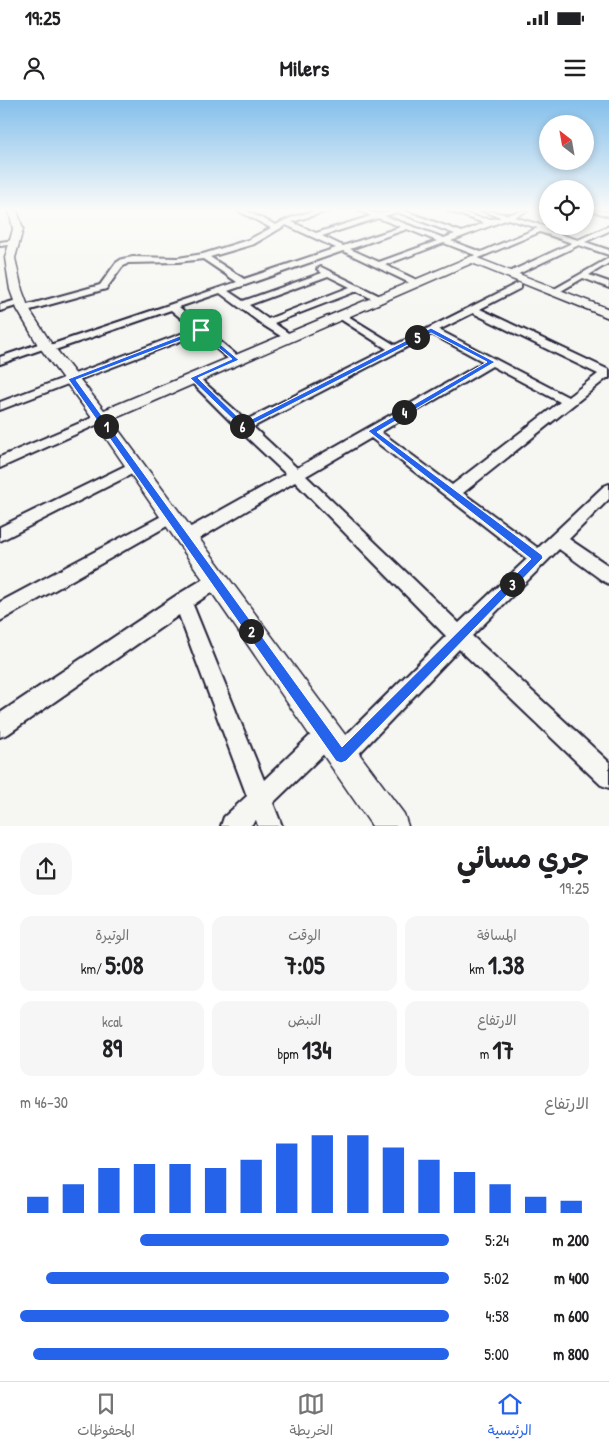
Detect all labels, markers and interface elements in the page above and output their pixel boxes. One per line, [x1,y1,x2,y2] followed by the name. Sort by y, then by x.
[25,5,60,31] text: 19:25
[280,53,329,83] text: Milers
[20,54,48,82] icon: person
[561,54,589,82] icon: menu
[539,115,594,170] north arrow
[539,115,594,235] map controls
[539,180,594,235] button: locate
[180,309,222,351] pin
[187,316,215,344] icon: arrive
[404,324,430,350] pin: 5
[415,328,420,347] text: 5
[392,400,416,424] pin: 4
[402,403,407,422] text: 4
[94,414,118,438] pin: 1
[230,414,254,438] pin: 6
[104,417,109,436] text: 1
[240,417,245,436] text: 6
[500,572,524,596] pin: 3
[509,575,516,594] text: 3
[238,618,264,644] pin: 2
[248,622,255,641] text: 2
[457,839,589,877] text: جري مسائي
[20,843,72,895] button: share
[559,877,589,899] text: 19:25
[95,925,129,944] text: الوتيرة
[288,925,321,944] text: الوقت
[477,925,517,944] text: المسافة
[105,948,144,982] text: 5:08
[285,948,324,982] text: 7:05
[488,948,524,982] text: 1.38
[81,959,105,978] text: /km
[469,959,488,978] text: km
[288,1010,321,1029] text: النبض
[477,1010,516,1029] text: الارتفاع
[102,1012,122,1031] text: kcal
[102,1031,122,1065] text: 89
[302,1033,332,1067] text: 134
[492,1033,514,1067] text: 17
[277,1044,302,1063] text: bpm
[480,1044,492,1063] text: m
[20,1091,68,1113] text: 30–46 m
[544,1092,589,1114] text: الارتفاع
[485,1229,509,1251] text: 5:24
[553,1229,589,1251] text: 200 m
[484,1267,509,1289] text: 5:02
[554,1267,589,1289] text: 400 m
[486,1305,509,1327] text: 4:58
[554,1305,589,1327] text: 600 m
[484,1343,509,1365] text: 5:00
[553,1343,589,1365] text: 800 m
[77,1390,135,1443] tab: المحفوظات
[290,1390,333,1443] tab: الخريطة
[488,1390,532,1443] tab: الرئيسية

